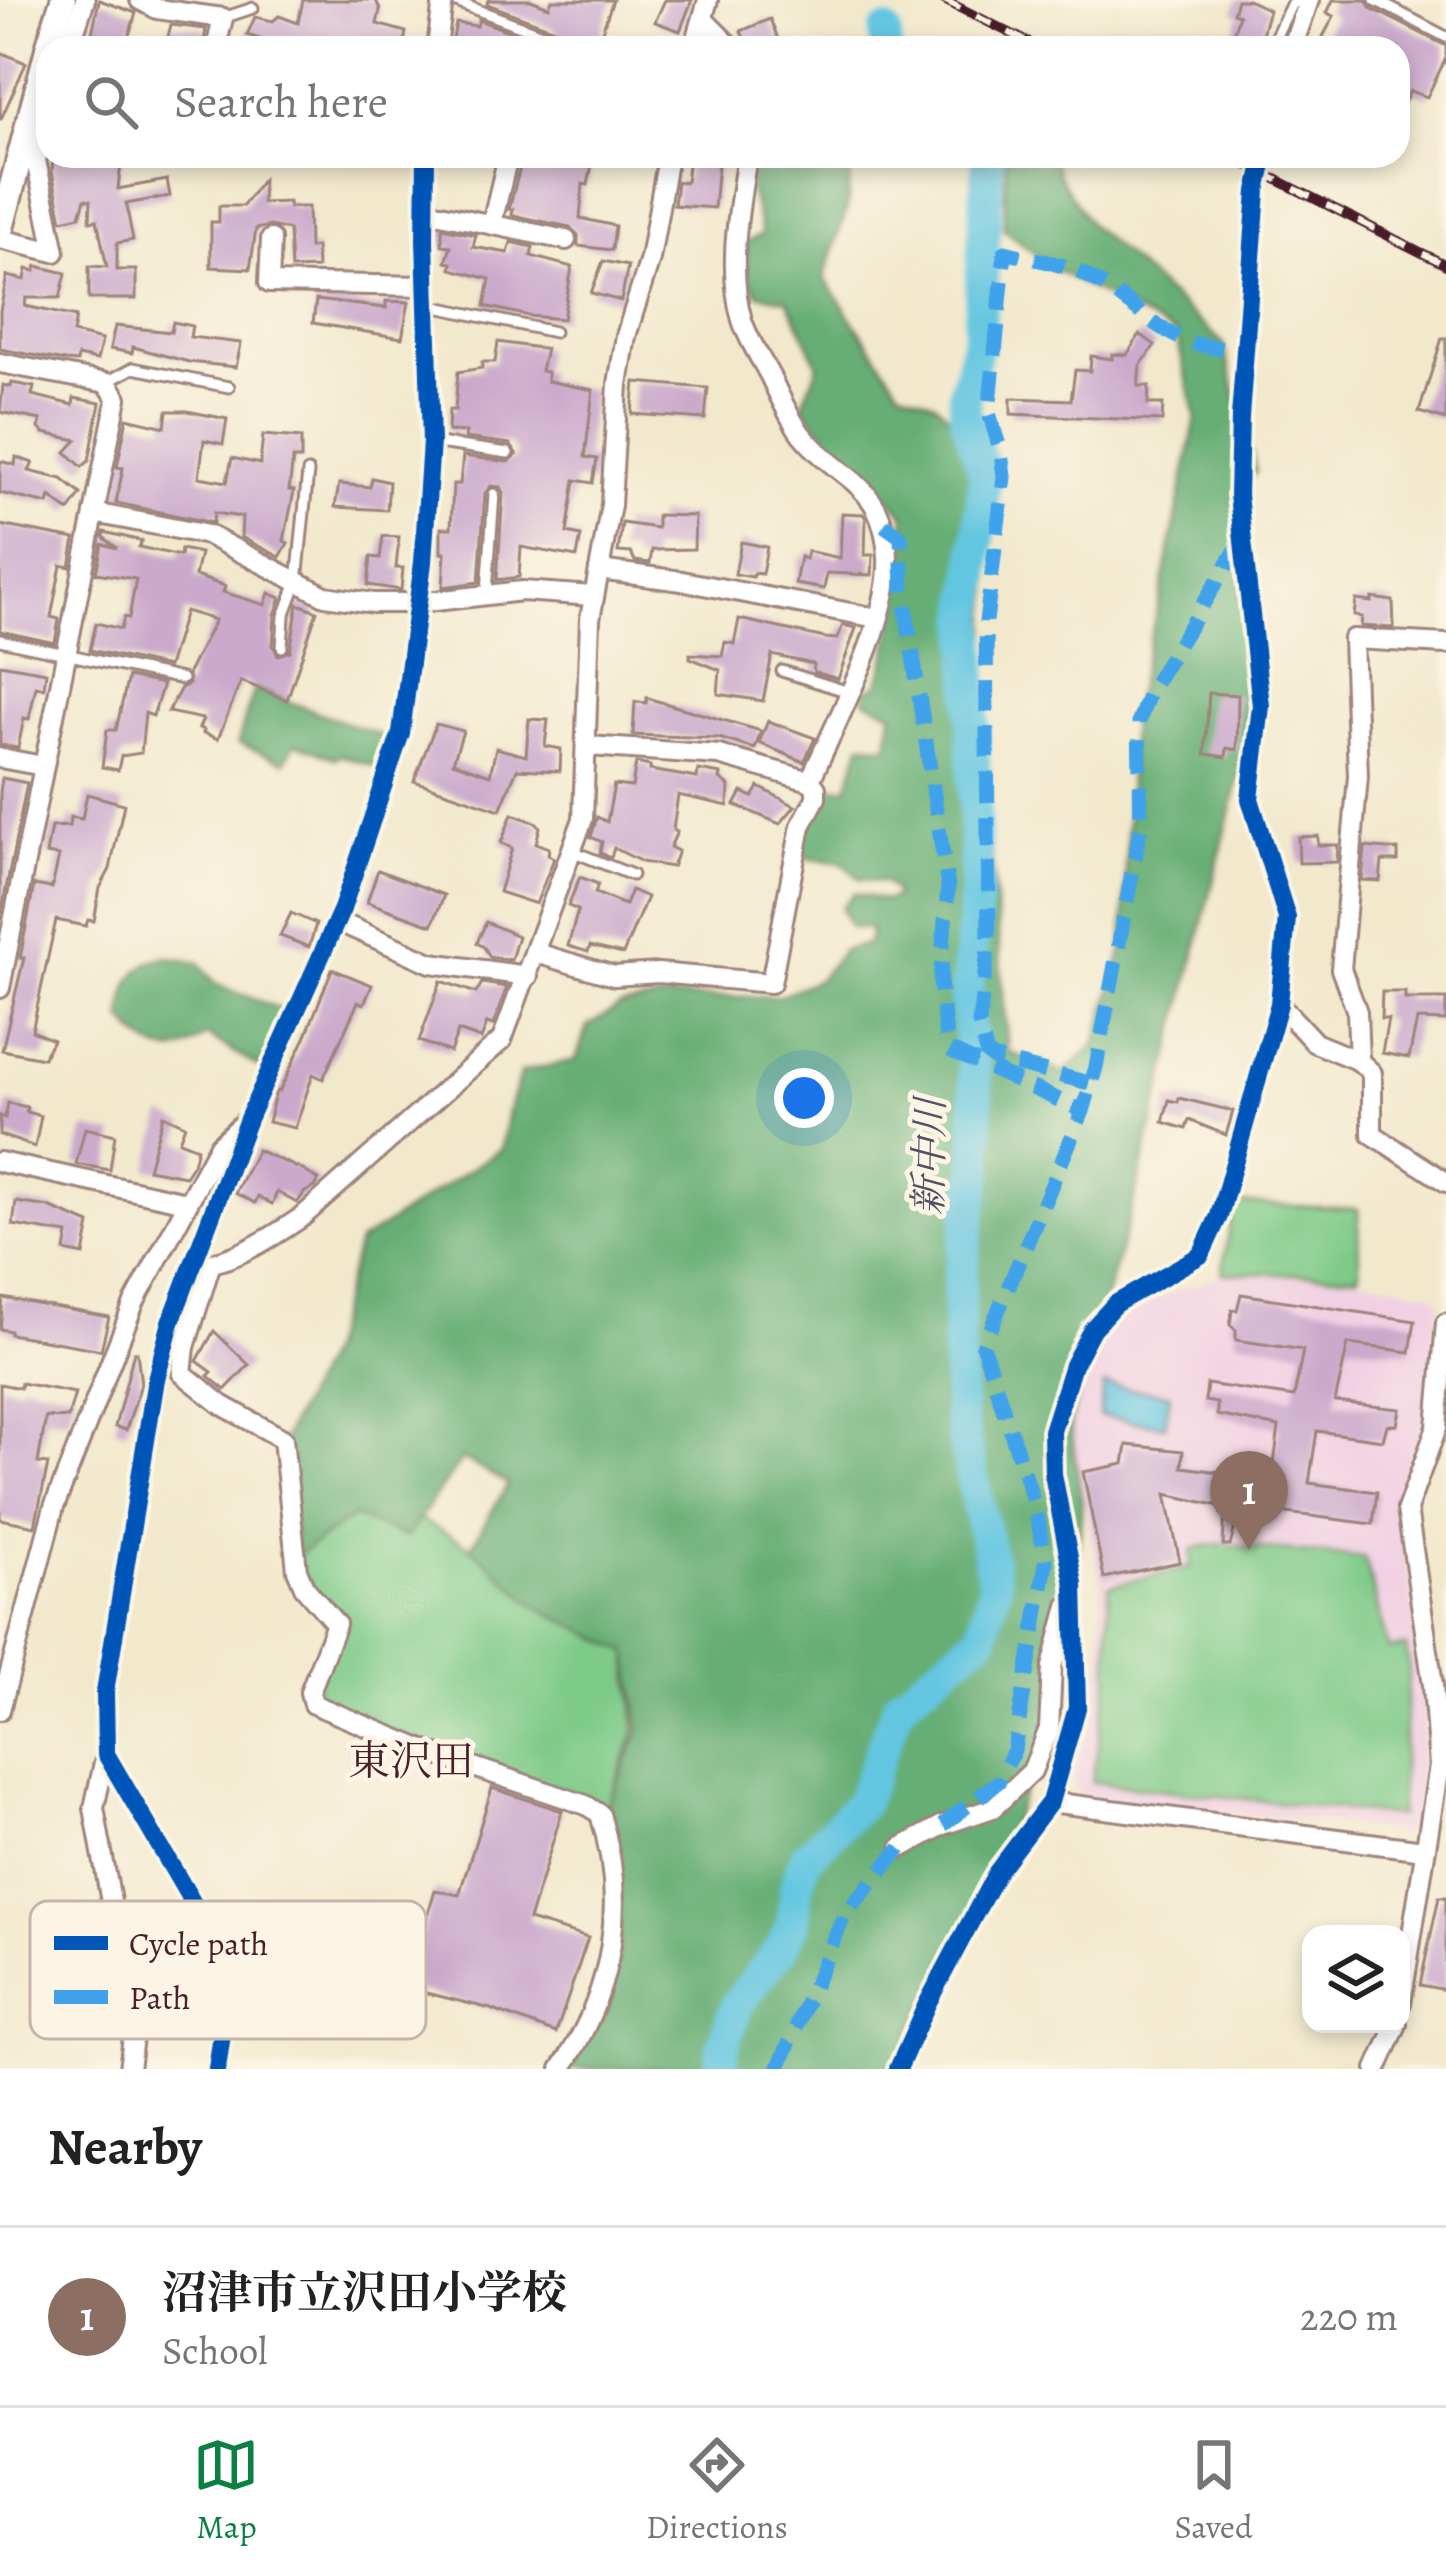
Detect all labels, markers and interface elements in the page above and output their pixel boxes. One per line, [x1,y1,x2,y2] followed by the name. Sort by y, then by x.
[36,36,1410,168] search box
[78,69,144,135] icon: search
[174,71,388,133] text: Search here
[774,1068,834,1128] your location
[901,1094,957,1216] water label: 新中川
[1210,1451,1288,1550] pin: 1
[348,1732,474,1789] district label: 東沢田
[30,1901,426,2039] legend
[129,1921,268,1966] text: Cycle path
[1302,1925,1410,2033] map controls
[1302,1925,1410,2033] button: layers
[129,1975,190,2020] text: Path
[48,2112,202,2182] text: Nearby
[162,2262,567,2324] text: 沼津市立沢田小学校
[80,2290,94,2343] text: 1
[1300,2290,1398,2343] text: 220 m
[162,2324,268,2377] text: School
[193,2432,259,2549] tab: Map
[646,2432,788,2549] tab: Directions
[1174,2432,1253,2549] tab: Saved

